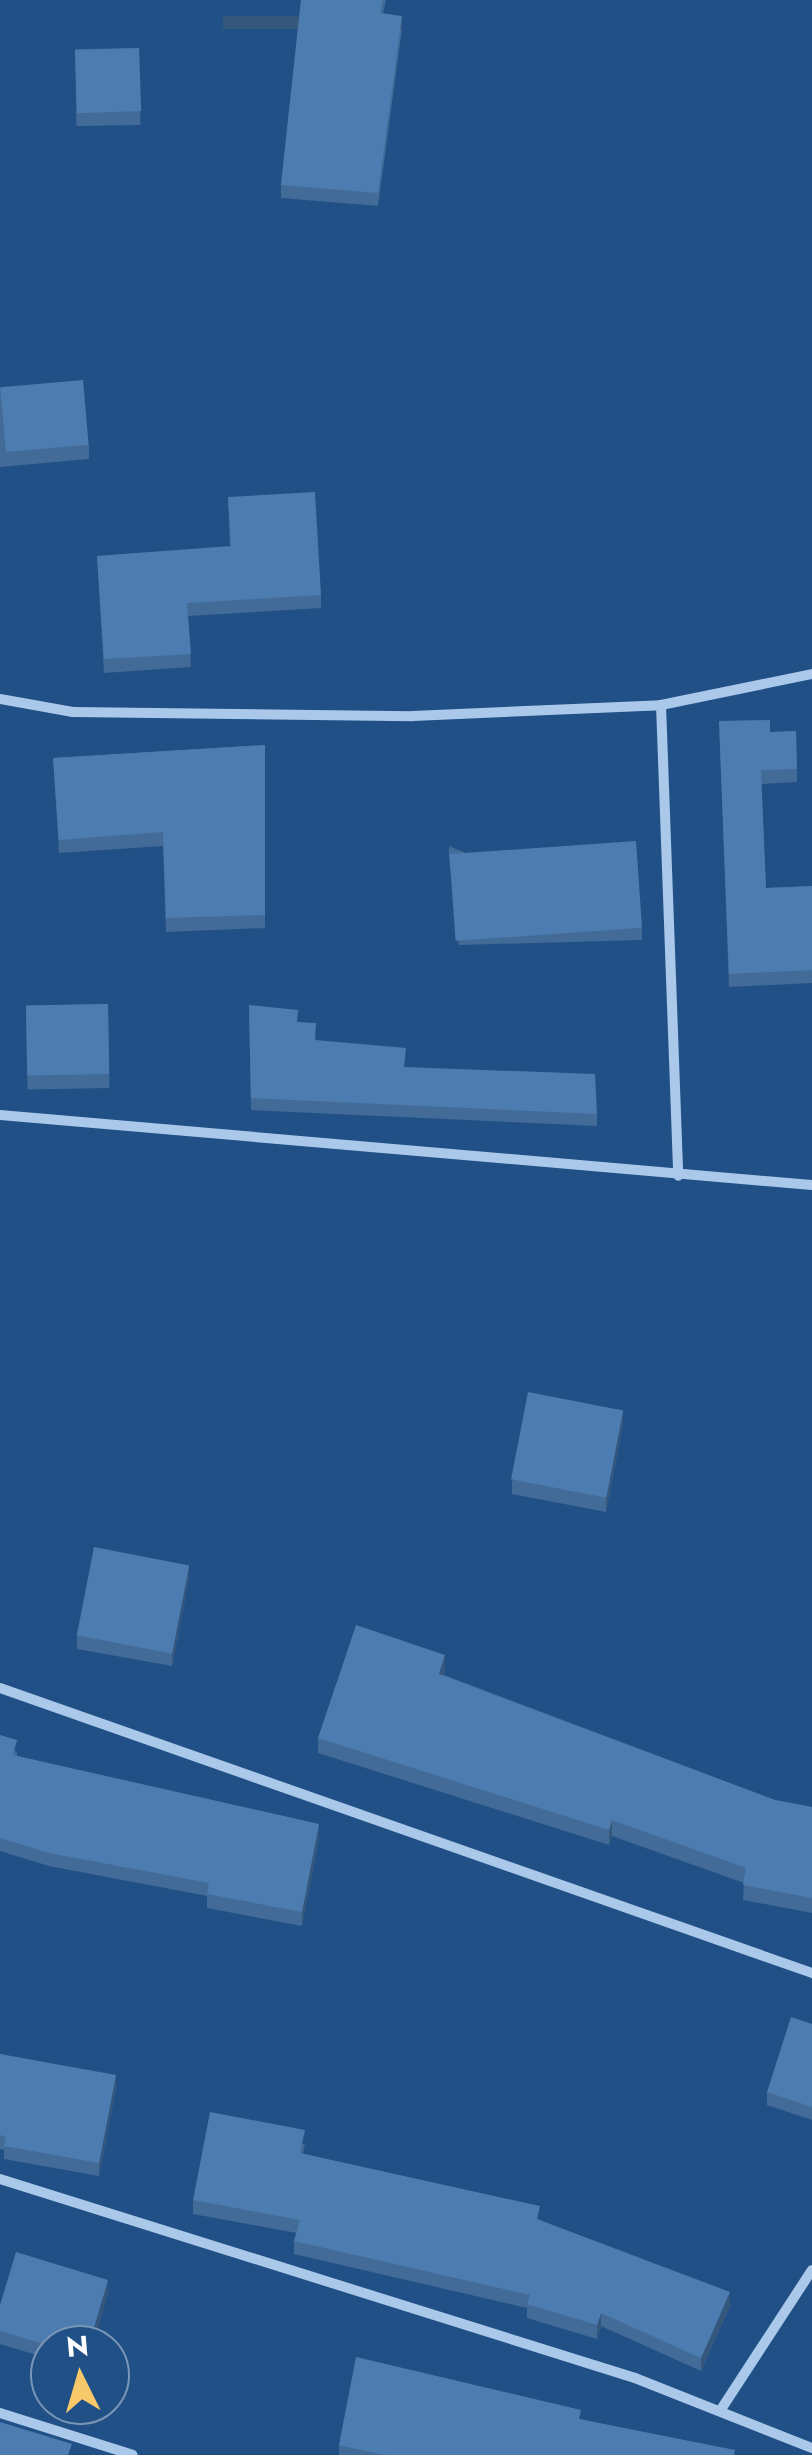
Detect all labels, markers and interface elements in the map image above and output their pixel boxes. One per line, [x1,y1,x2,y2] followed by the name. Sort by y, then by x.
[30,2325,130,2425] north arrow
[65,2325,90,2368] text: N

